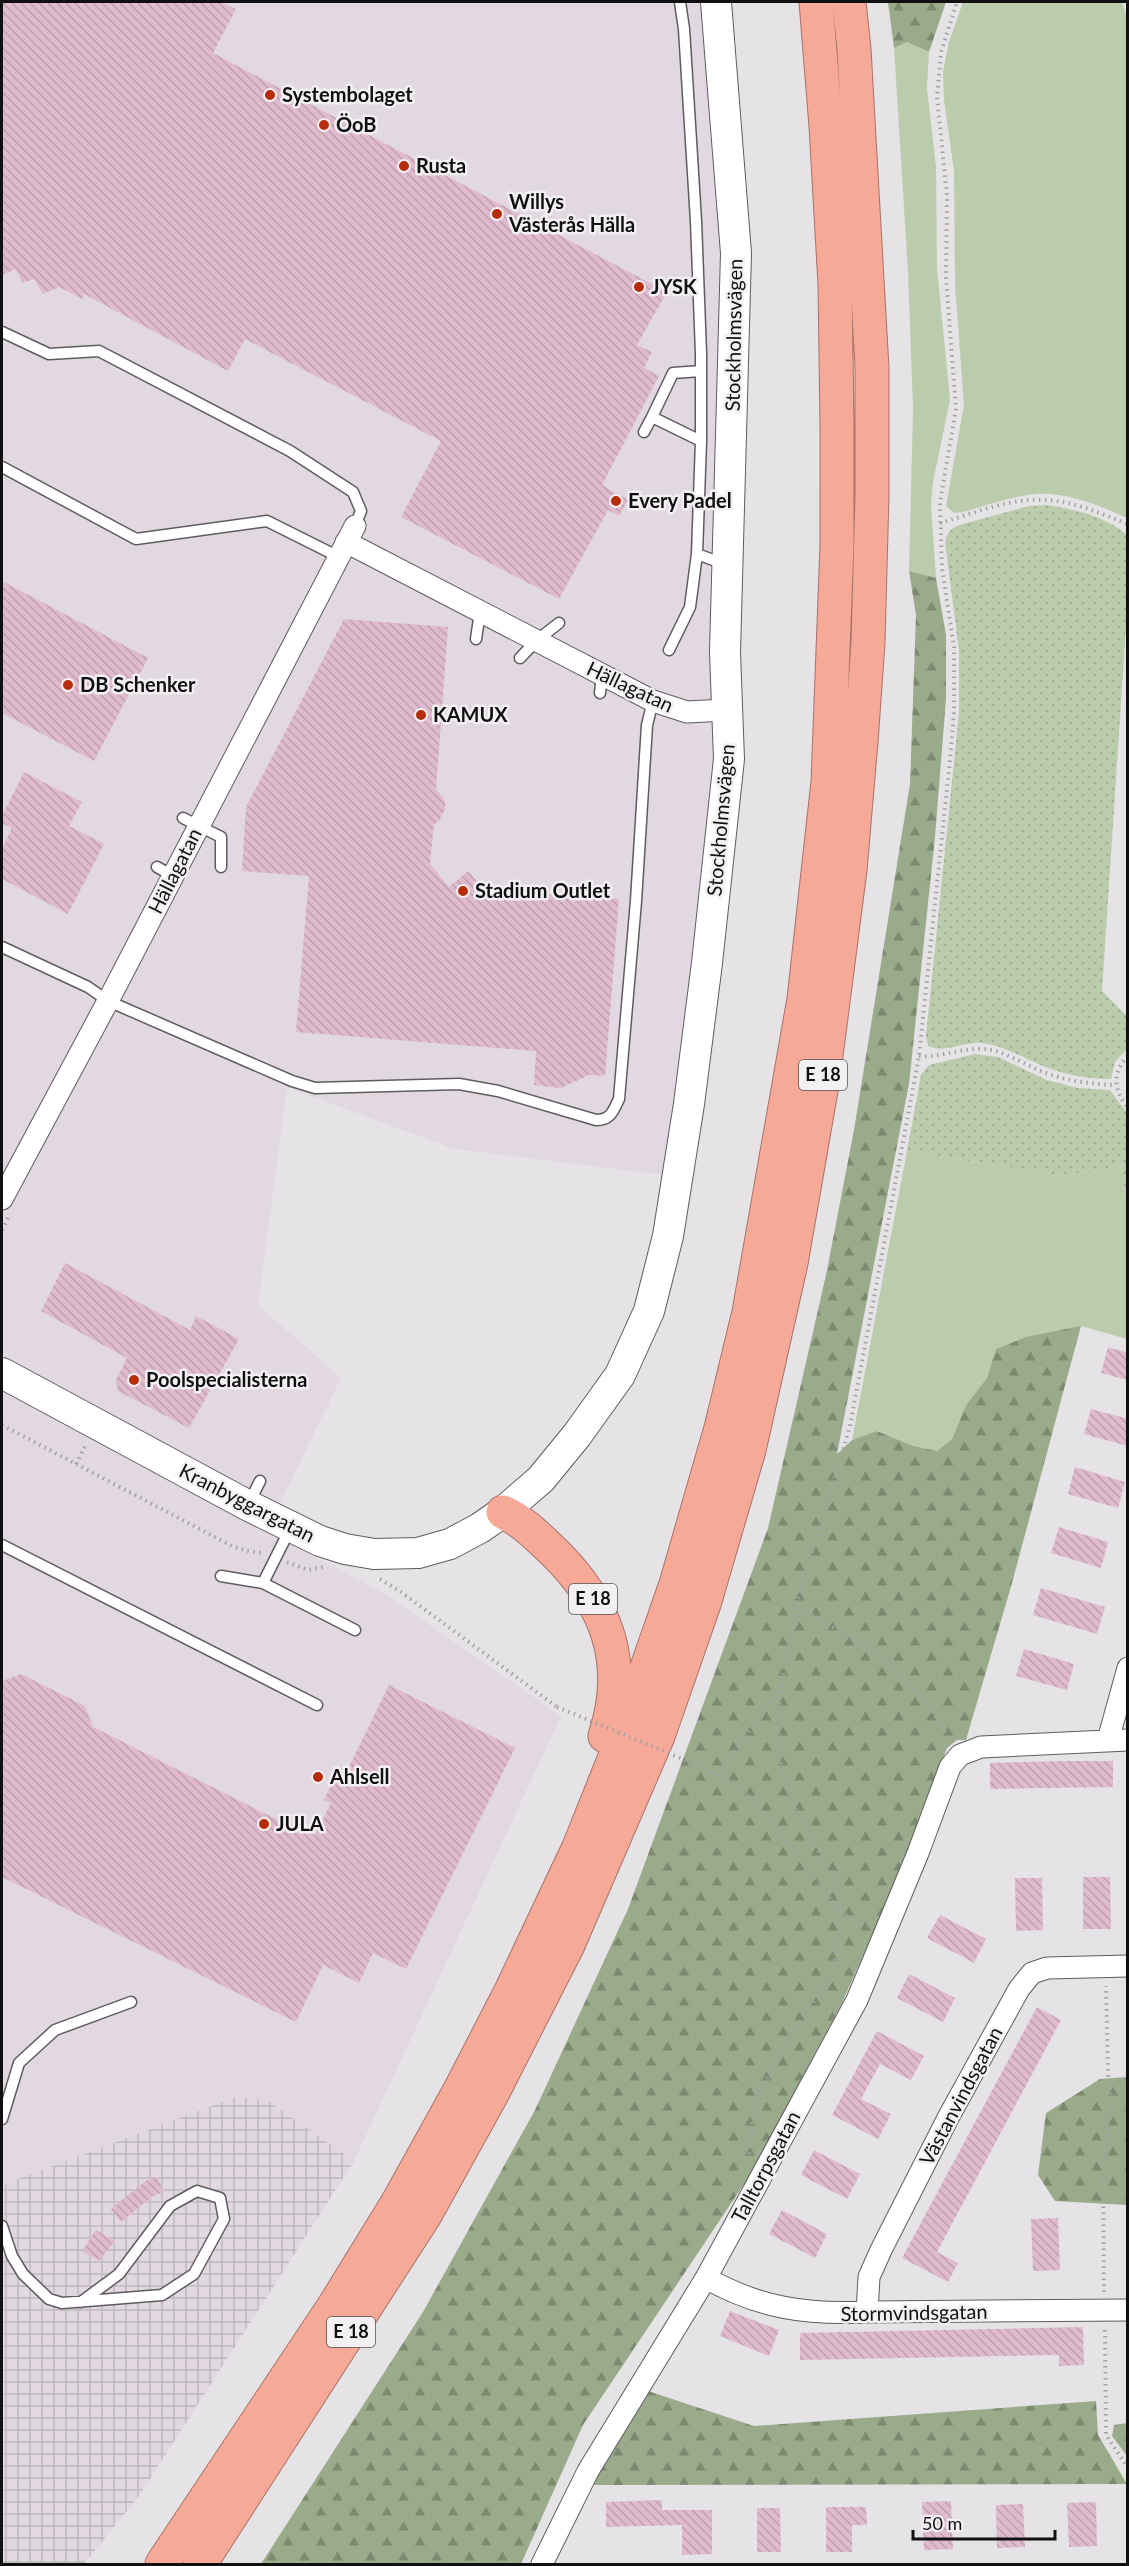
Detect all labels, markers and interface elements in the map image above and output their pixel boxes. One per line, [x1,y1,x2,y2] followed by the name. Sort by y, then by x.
[282,82,413,106] place label: Systembolaget
[263,88,277,102] marker: Systembolaget
[336,112,376,136] place label: ÖoB
[317,118,331,132] marker: ÖoB
[416,153,466,177] place label: Rusta
[397,159,411,173] marker: Rusta
[508,189,635,236] place label: Willys Västerås Hälla
[490,207,504,221] marker: Willys Västerås Hälla
[720,258,746,412] street label: Stockholmsvägen
[651,274,697,298] place label: JYSK
[632,280,646,294] marker: JYSK
[628,488,732,512] place label: Every Padel
[609,494,623,508] marker: Every Padel
[583,656,678,717] street label: Hällagatan
[80,672,196,696] place label: DB Schenker
[61,678,75,692] marker: DB Schenker
[433,702,508,726] place label: KAMUX
[414,708,428,722] marker: KAMUX
[701,743,739,897] street label: Stockholmsvägen
[142,824,206,917] street label: Hällagatan
[475,878,611,902] place label: Stadium Outlet
[456,884,470,898] marker: Stadium Outlet
[799,1060,847,1090] road number: E 18
[146,1367,307,1391] place label: Poolspecialisterna
[127,1373,141,1387] marker: Poolspecialisterna
[176,1458,319,1547] street label: Kranbyggargatan
[569,1584,617,1614] road number: E 18
[329,1764,390,1788] place label: Ahlsell
[311,1770,325,1784] marker: Ahlsell
[276,1811,324,1835] place label: JULA
[257,1817,271,1831] marker: JULA
[913,2022,1007,2169] street label: Västanvindsgatan
[726,2107,805,2226] street label: Talltorpsgatan
[840,2299,988,2325] street label: Stormvindsgatan
[327,2317,375,2347] road number: E 18
[913,2503,1056,2541] scale bar
[922,2512,962,2534] text: 50 m

